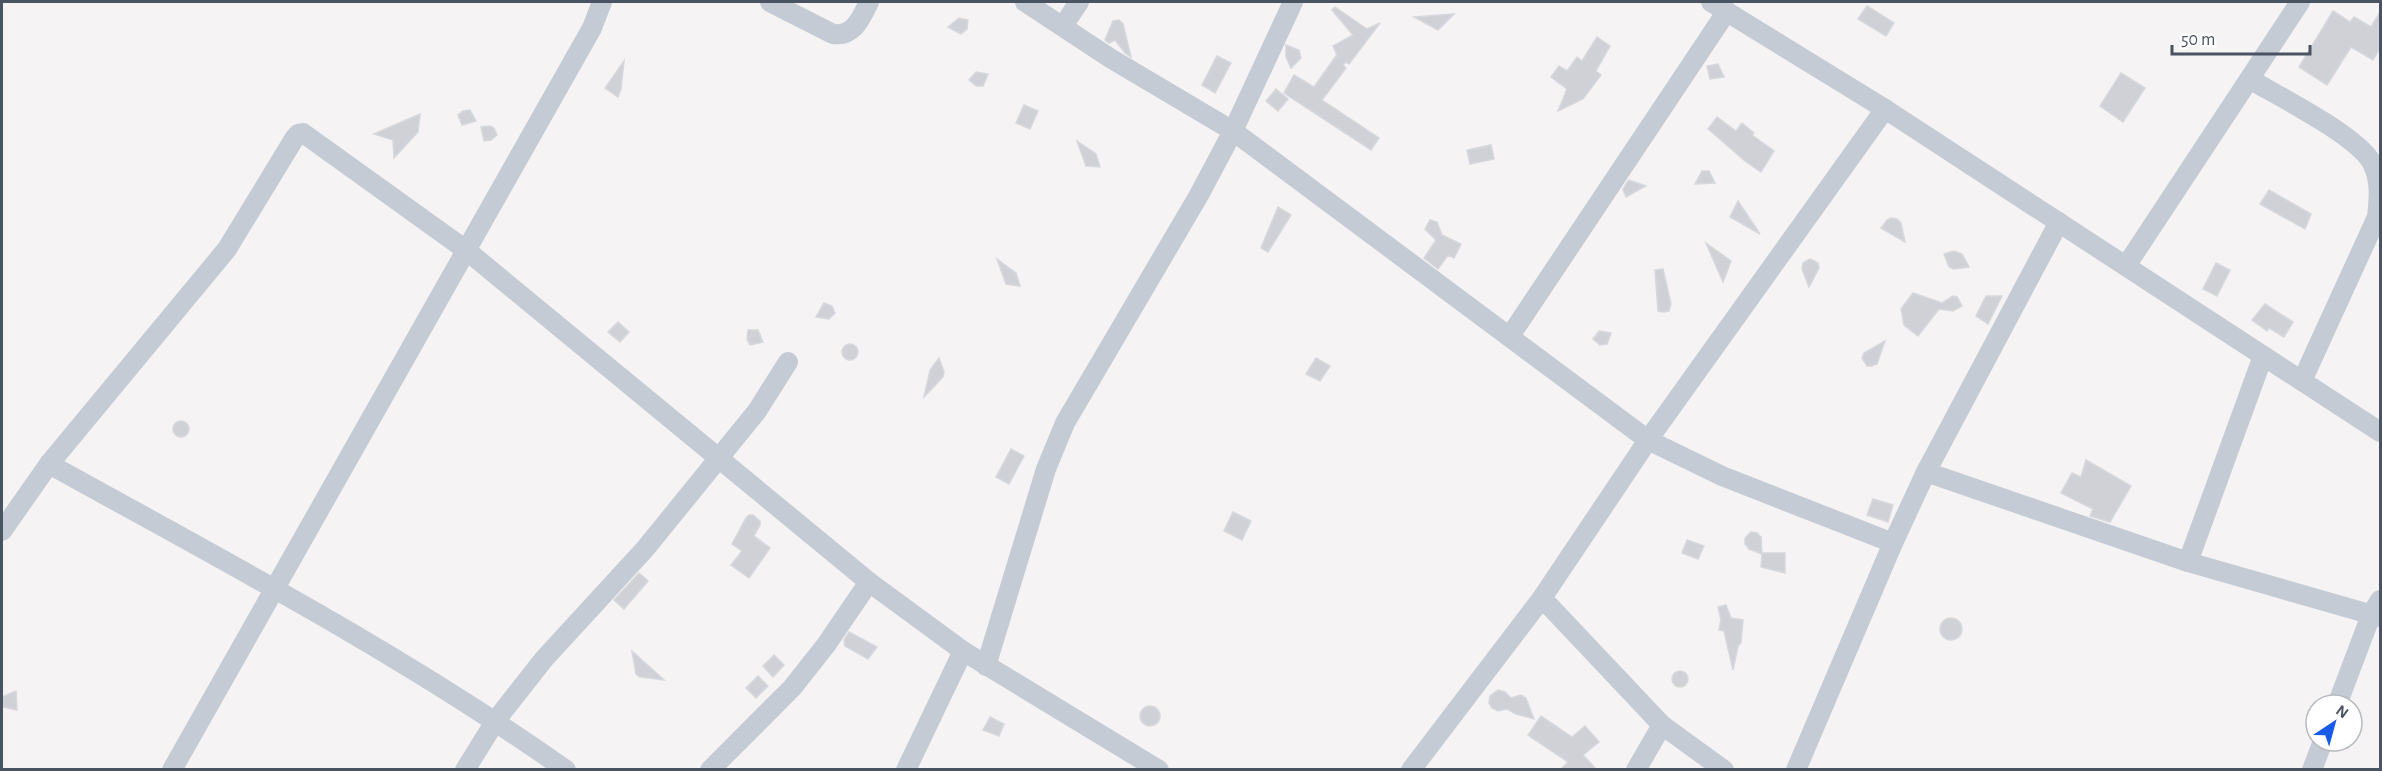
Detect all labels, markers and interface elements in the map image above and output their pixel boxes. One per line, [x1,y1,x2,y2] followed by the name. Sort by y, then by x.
[2172,18,2310,56] scale bar
[2181,31,2215,49] text: 50 m
[2304,693,2364,753] north arrow
[2333,702,2351,721] text: N

